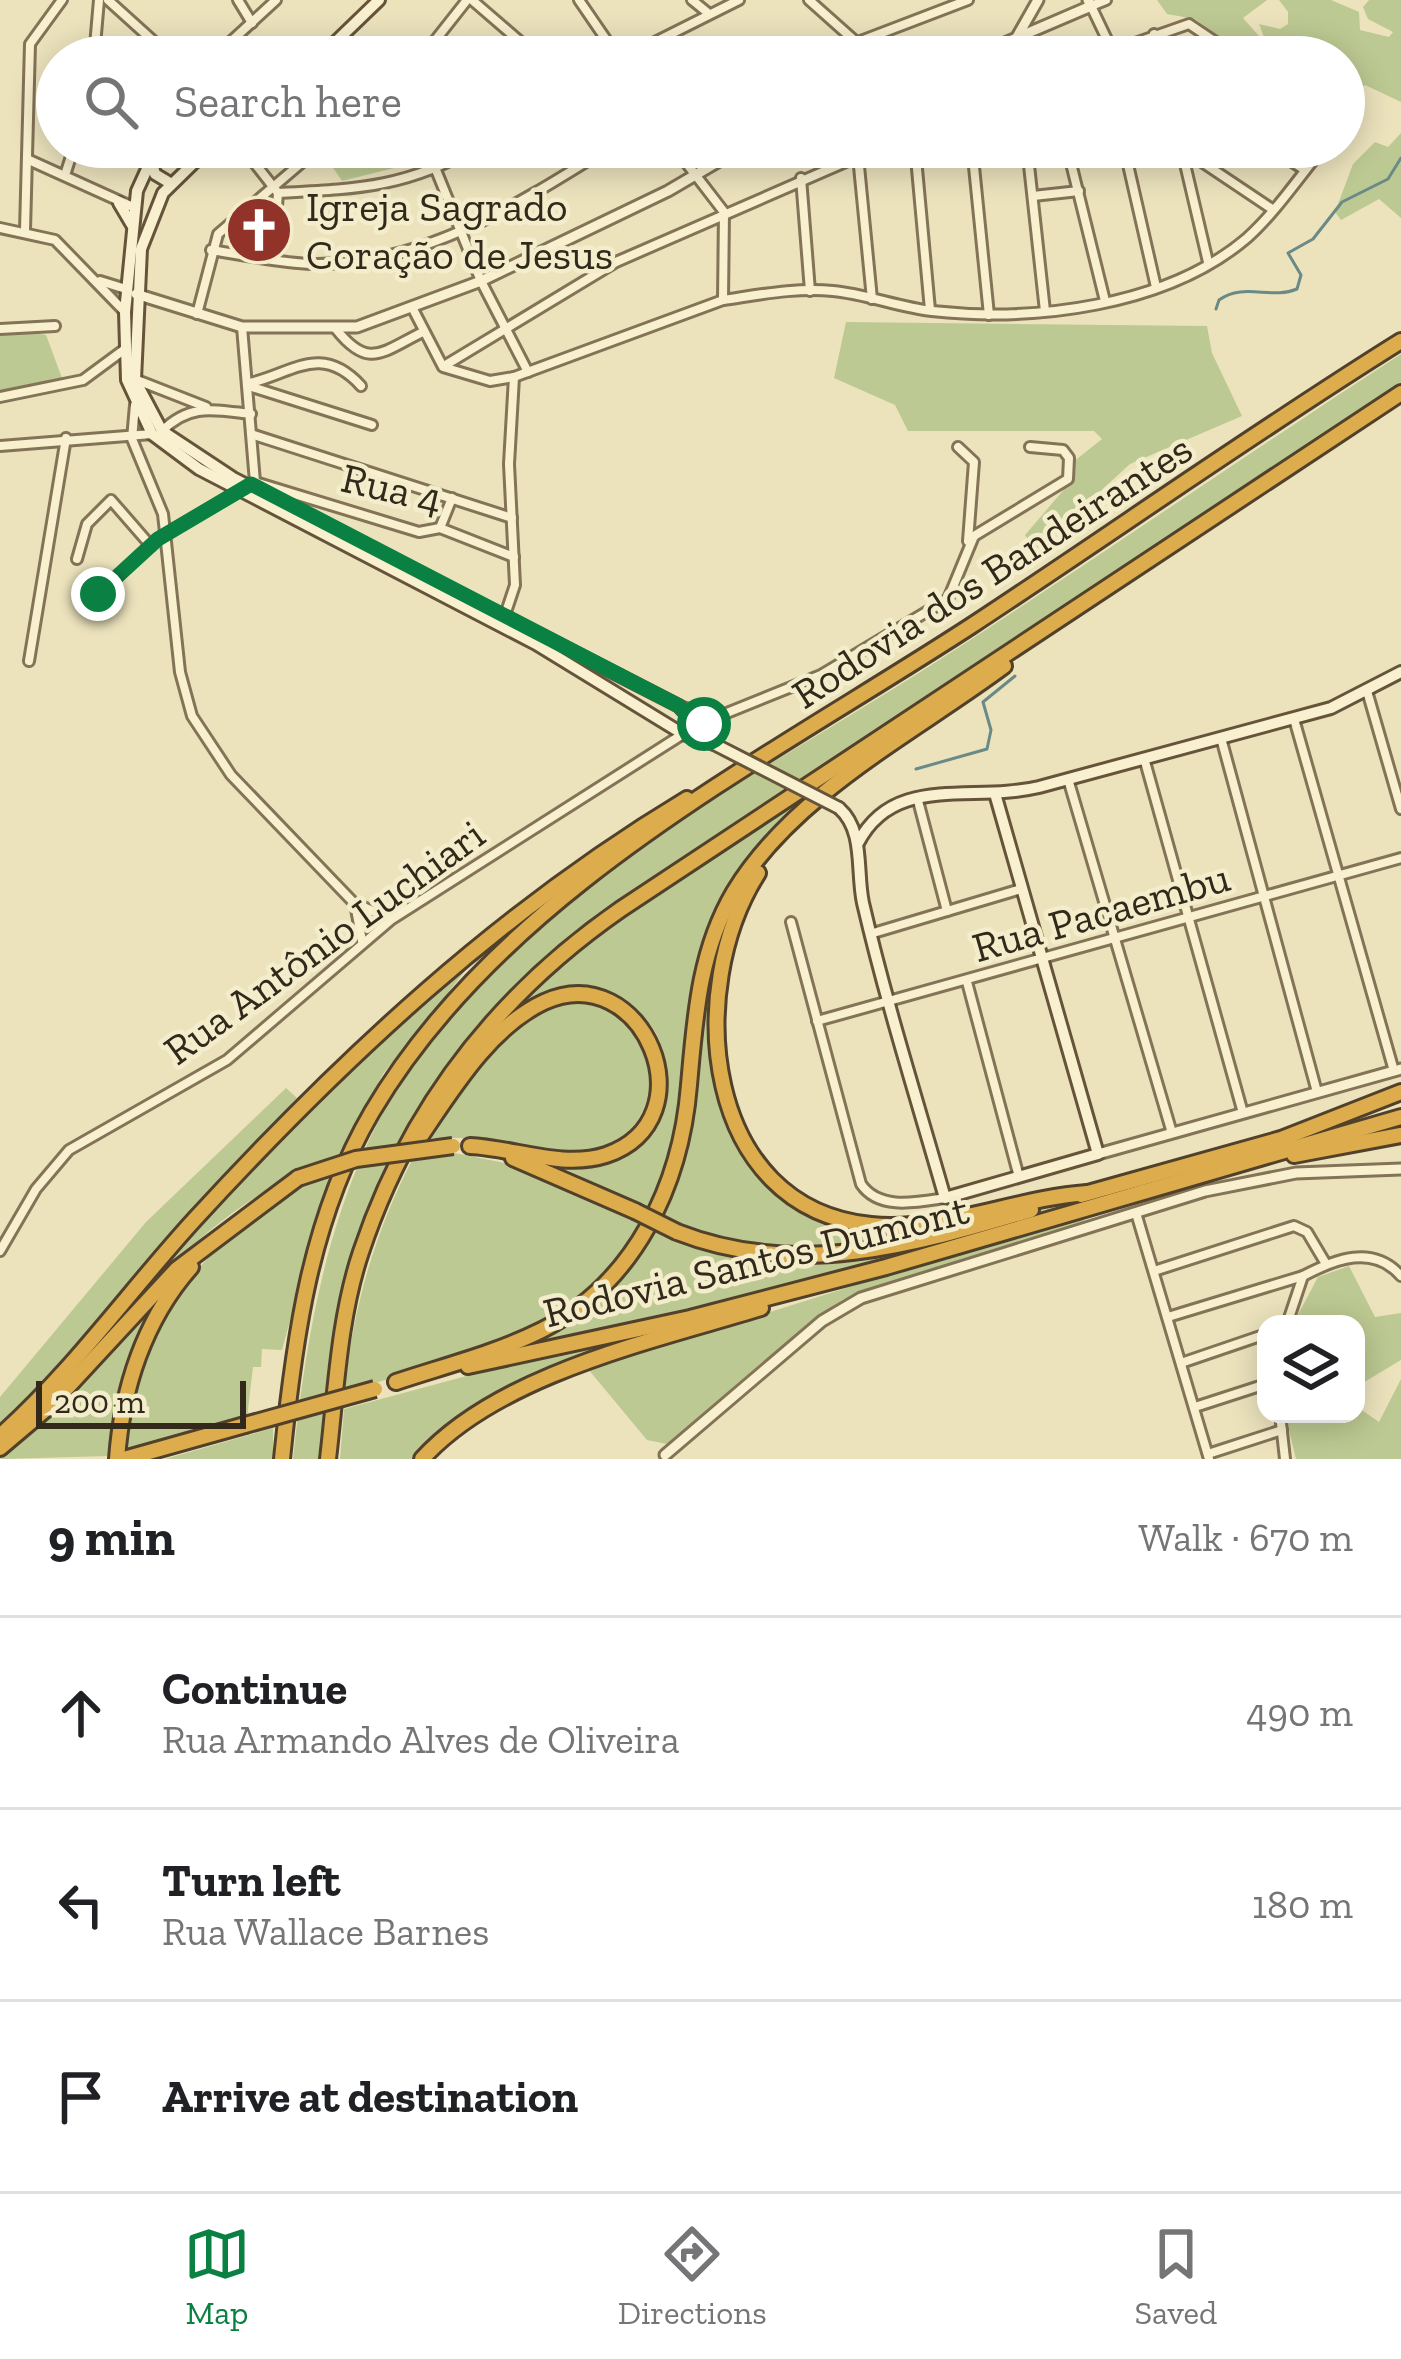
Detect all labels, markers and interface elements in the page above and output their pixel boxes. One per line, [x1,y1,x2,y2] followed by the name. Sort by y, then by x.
[36,36,1365,168] search box
[78,69,144,135] icon: search
[174,75,402,129] text: Search here
[306,181,613,280] place label: Igreja Sagrado Coração de Jesus
[224,195,294,265] church icon: Igreja Sagrado Coração de Jesus
[783,423,1201,719] street label: Rodovia dos Bandeirantes
[337,452,447,524] street label: Rua 4
[71,567,125,621] route end
[677,697,731,751] route start
[154,809,494,1075] street label: Rua Antônio Luchiari
[967,851,1235,973] street label: Rua Pacaembu
[538,1183,974,1339] street label: Rodovia Santos Dumont
[1257,1315,1365,1423] map controls
[1257,1315,1365,1423] button: layers
[36,1375,246,1428] scale bar
[54,1382,145,1421] text: 200 m
[48,1507,175,1568] text: 9 min
[1138,1514,1353,1561] text: Walk · 670 m
[162,1662,347,1716] text: Continue
[48,1680,114,1746] icon: ahead
[1246,1689,1353,1736] text: 490 m
[162,1716,680,1763] text: Rua Armando Alves de Oliveira
[162,1854,340,1908] text: Turn left
[48,1872,114,1938] icon: left
[1252,1881,1353,1928] text: 180 m
[162,1908,489,1955] text: Rua Wallace Barnes
[48,2064,114,2130] icon: arrive
[162,2070,578,2124] text: Arrive at destination
[184,2221,250,2332] tab: Map
[618,2221,767,2332] tab: Directions
[1134,2221,1217,2332] tab: Saved

